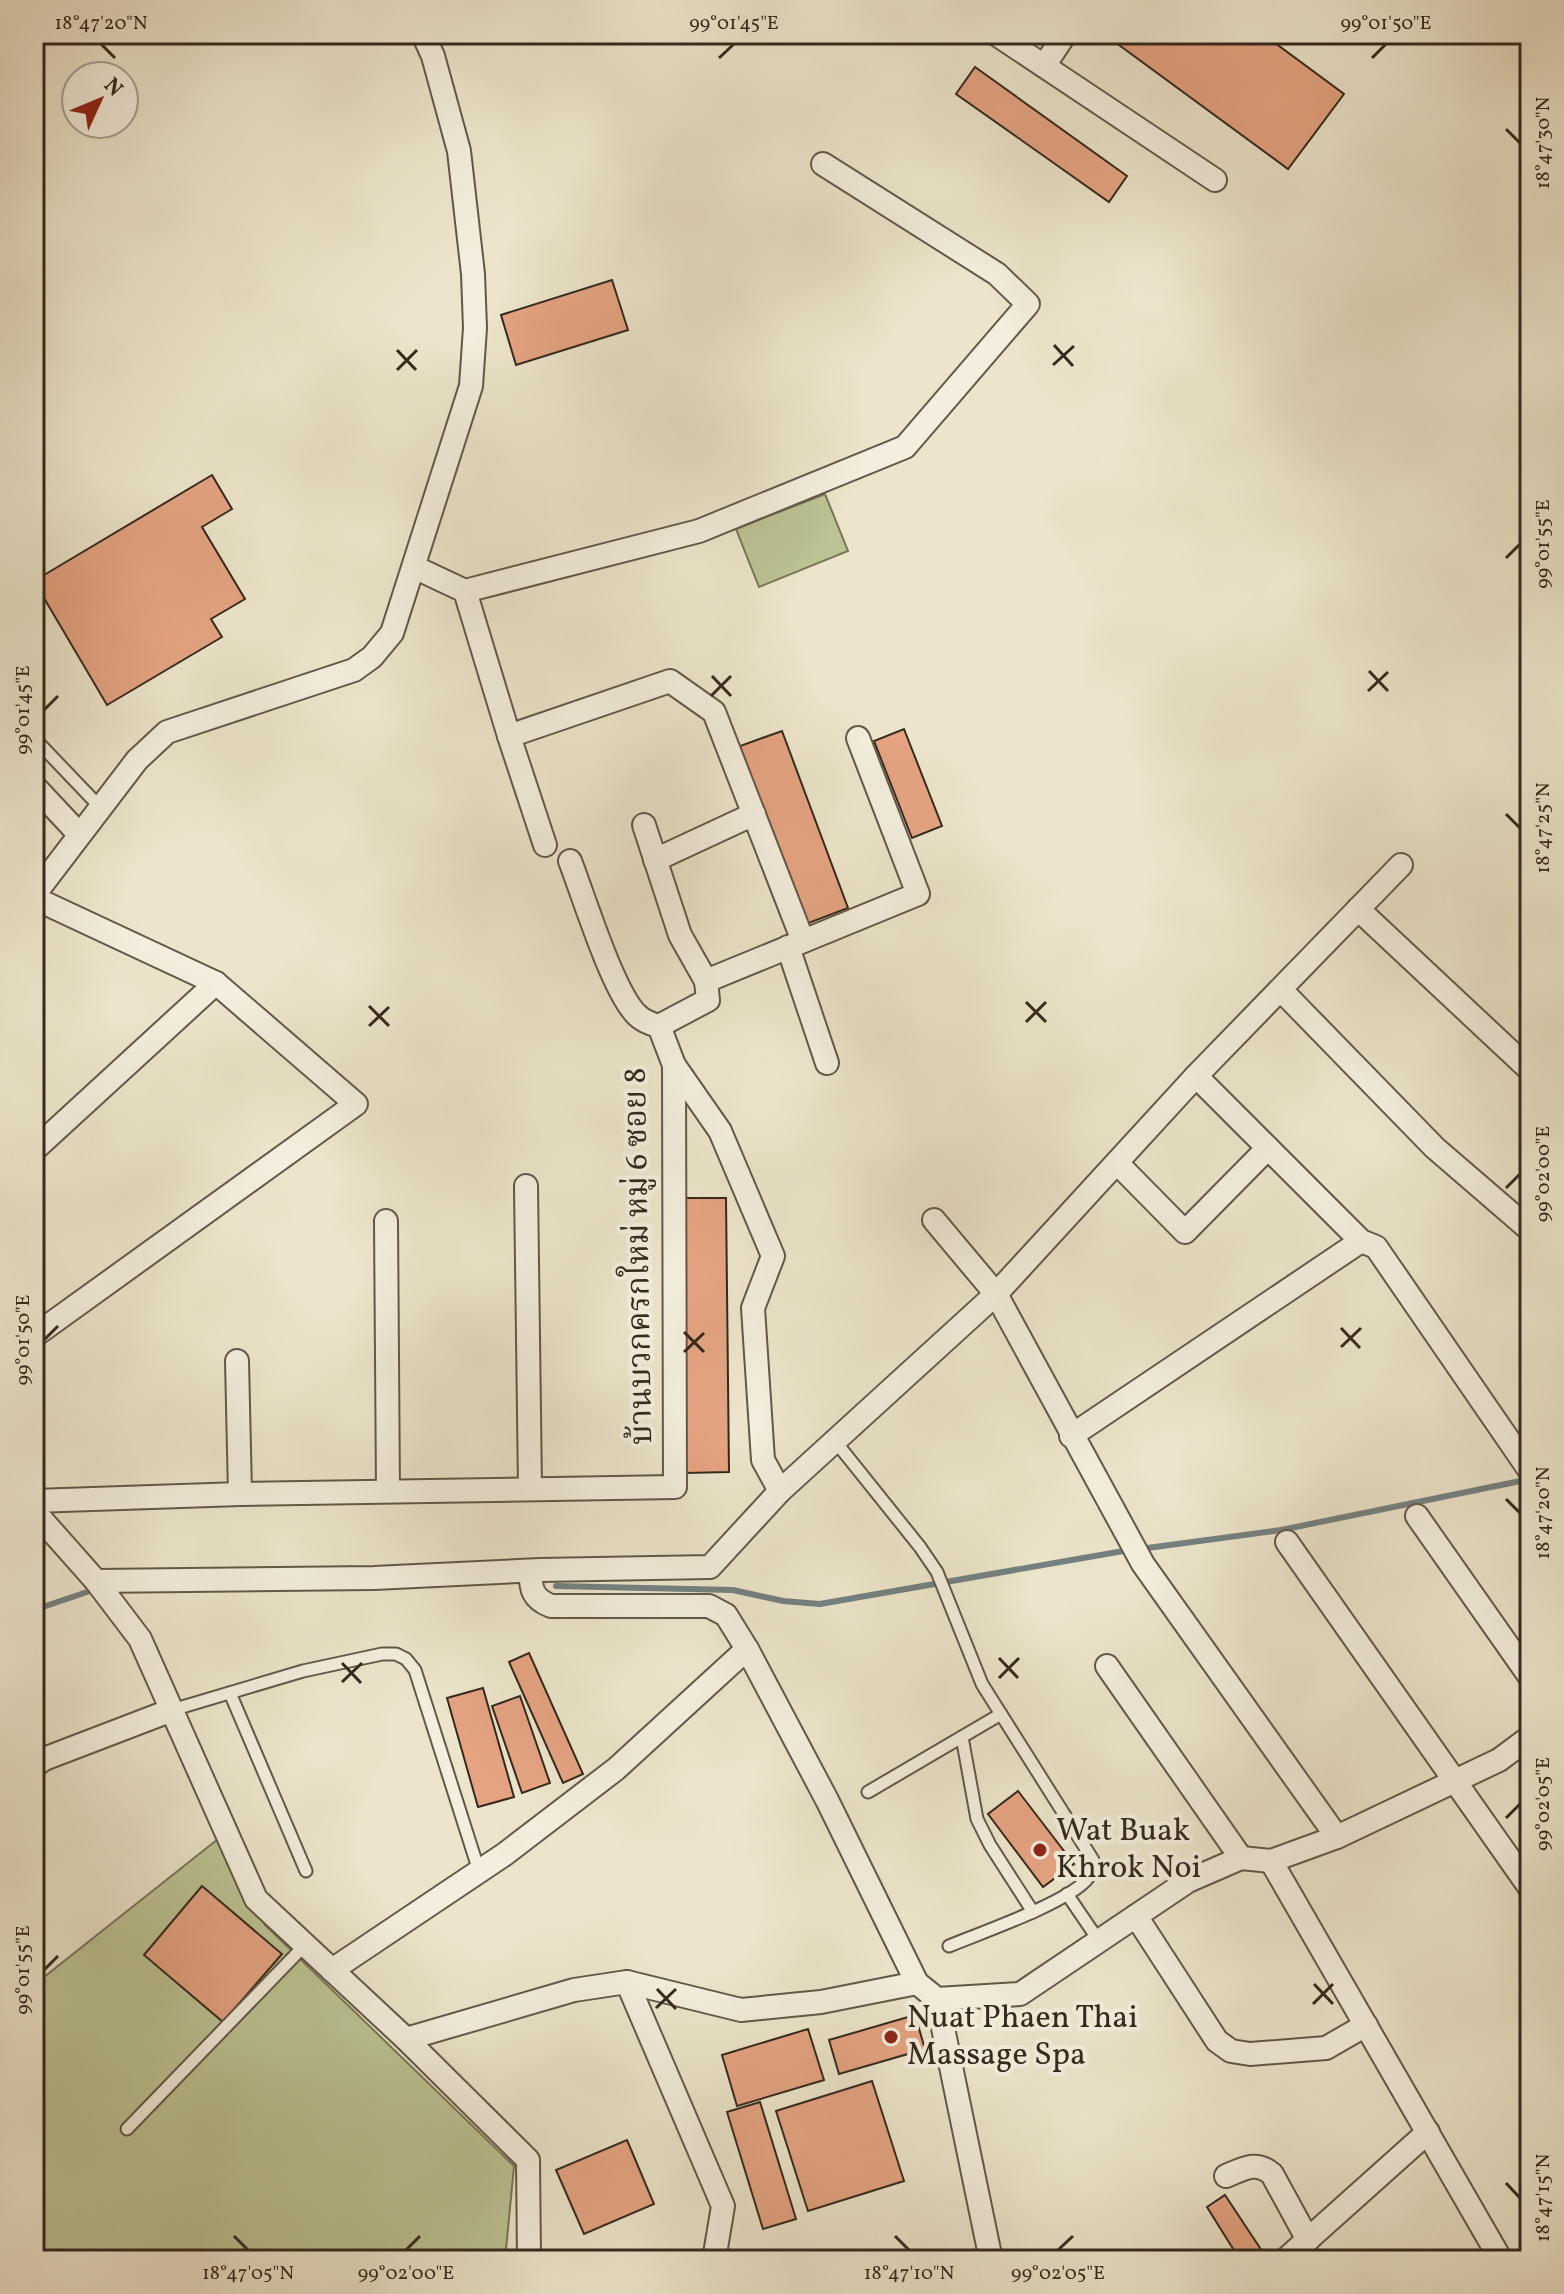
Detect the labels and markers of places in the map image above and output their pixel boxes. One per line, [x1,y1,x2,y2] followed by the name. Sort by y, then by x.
[1056,1810,1201,1891] place label: Wat Buak Khrok Noi
[1031,1841,1049,1859] marker: Wat Buak Khrok Noi
[907,1997,1138,2078] place label: Nuat Phaen Thai Massage Spa
[882,2028,900,2046] marker: Nuat Phaen Thai Massage Spa

